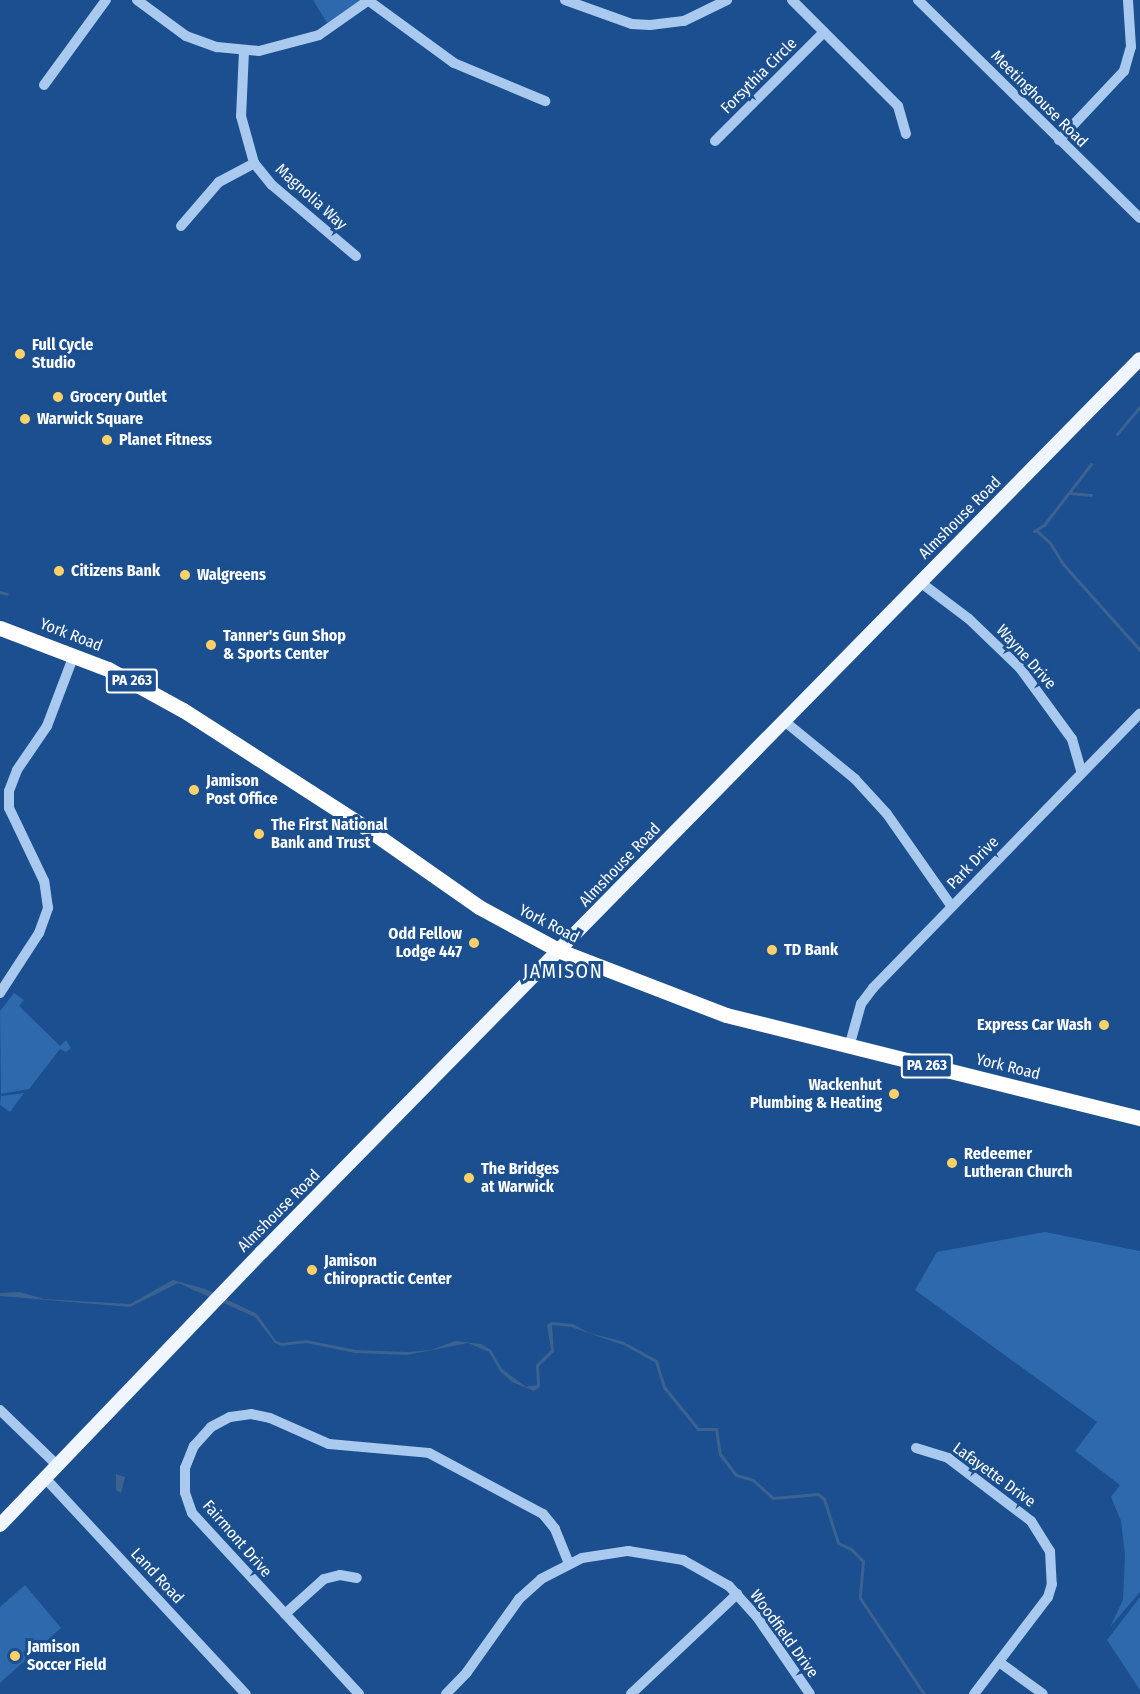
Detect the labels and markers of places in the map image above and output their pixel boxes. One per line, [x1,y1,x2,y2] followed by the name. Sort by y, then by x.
[32,335,93,373] place label: Full Cycle Studio
[13,347,27,361] marker: Full Cycle Studio
[70,387,167,407] place label: Grocery Outlet
[51,390,65,404] marker: Grocery Outlet
[37,409,143,429] place label: Warwick Square
[18,412,32,426] marker: Warwick Square
[119,430,212,450] place label: Planet Fitness
[100,433,114,447] marker: Planet Fitness
[71,561,160,581] place label: Citizens Bank
[52,564,66,578] marker: Citizens Bank
[197,565,266,585] place label: Walgreens
[178,568,192,582] marker: Walgreens
[223,626,346,664] place label: Tanner's Gun Shop & Sports Center
[204,638,218,652] marker: Tanner's Gun Shop & Sports Center
[206,771,278,809] place label: Jamison Post Office
[187,783,201,797] marker: Jamison Post Office
[271,815,388,853] place label: The First National Bank and Trust
[252,827,266,841] marker: The First National Bank and Trust
[388,924,462,962] place label: Odd Fellow Lodge 447
[467,936,481,950] marker: Odd Fellow Lodge 447
[784,940,838,960] place label: TD Bank
[765,943,779,957] marker: TD Bank
[977,1015,1092,1035] place label: Express Car Wash
[1097,1018,1111,1032] marker: Express Car Wash
[750,1075,882,1113] place label: Wackenhut Plumbing & Heating
[887,1087,901,1101] marker: Wackenhut Plumbing & Heating
[964,1144,1072,1182] place label: Redeemer Lutheran Church
[945,1156,959,1170] marker: Redeemer Lutheran Church
[481,1159,559,1197] place label: The Bridges at Warwick
[462,1171,476,1185] marker: The Bridges at Warwick
[324,1251,452,1289] place label: Jamison Chiropractic Center
[305,1263,319,1277] marker: Jamison Chiropractic Center
[27,1637,106,1675] place label: Jamison Soccer Field
[8,1649,22,1663] marker: Jamison Soccer Field

